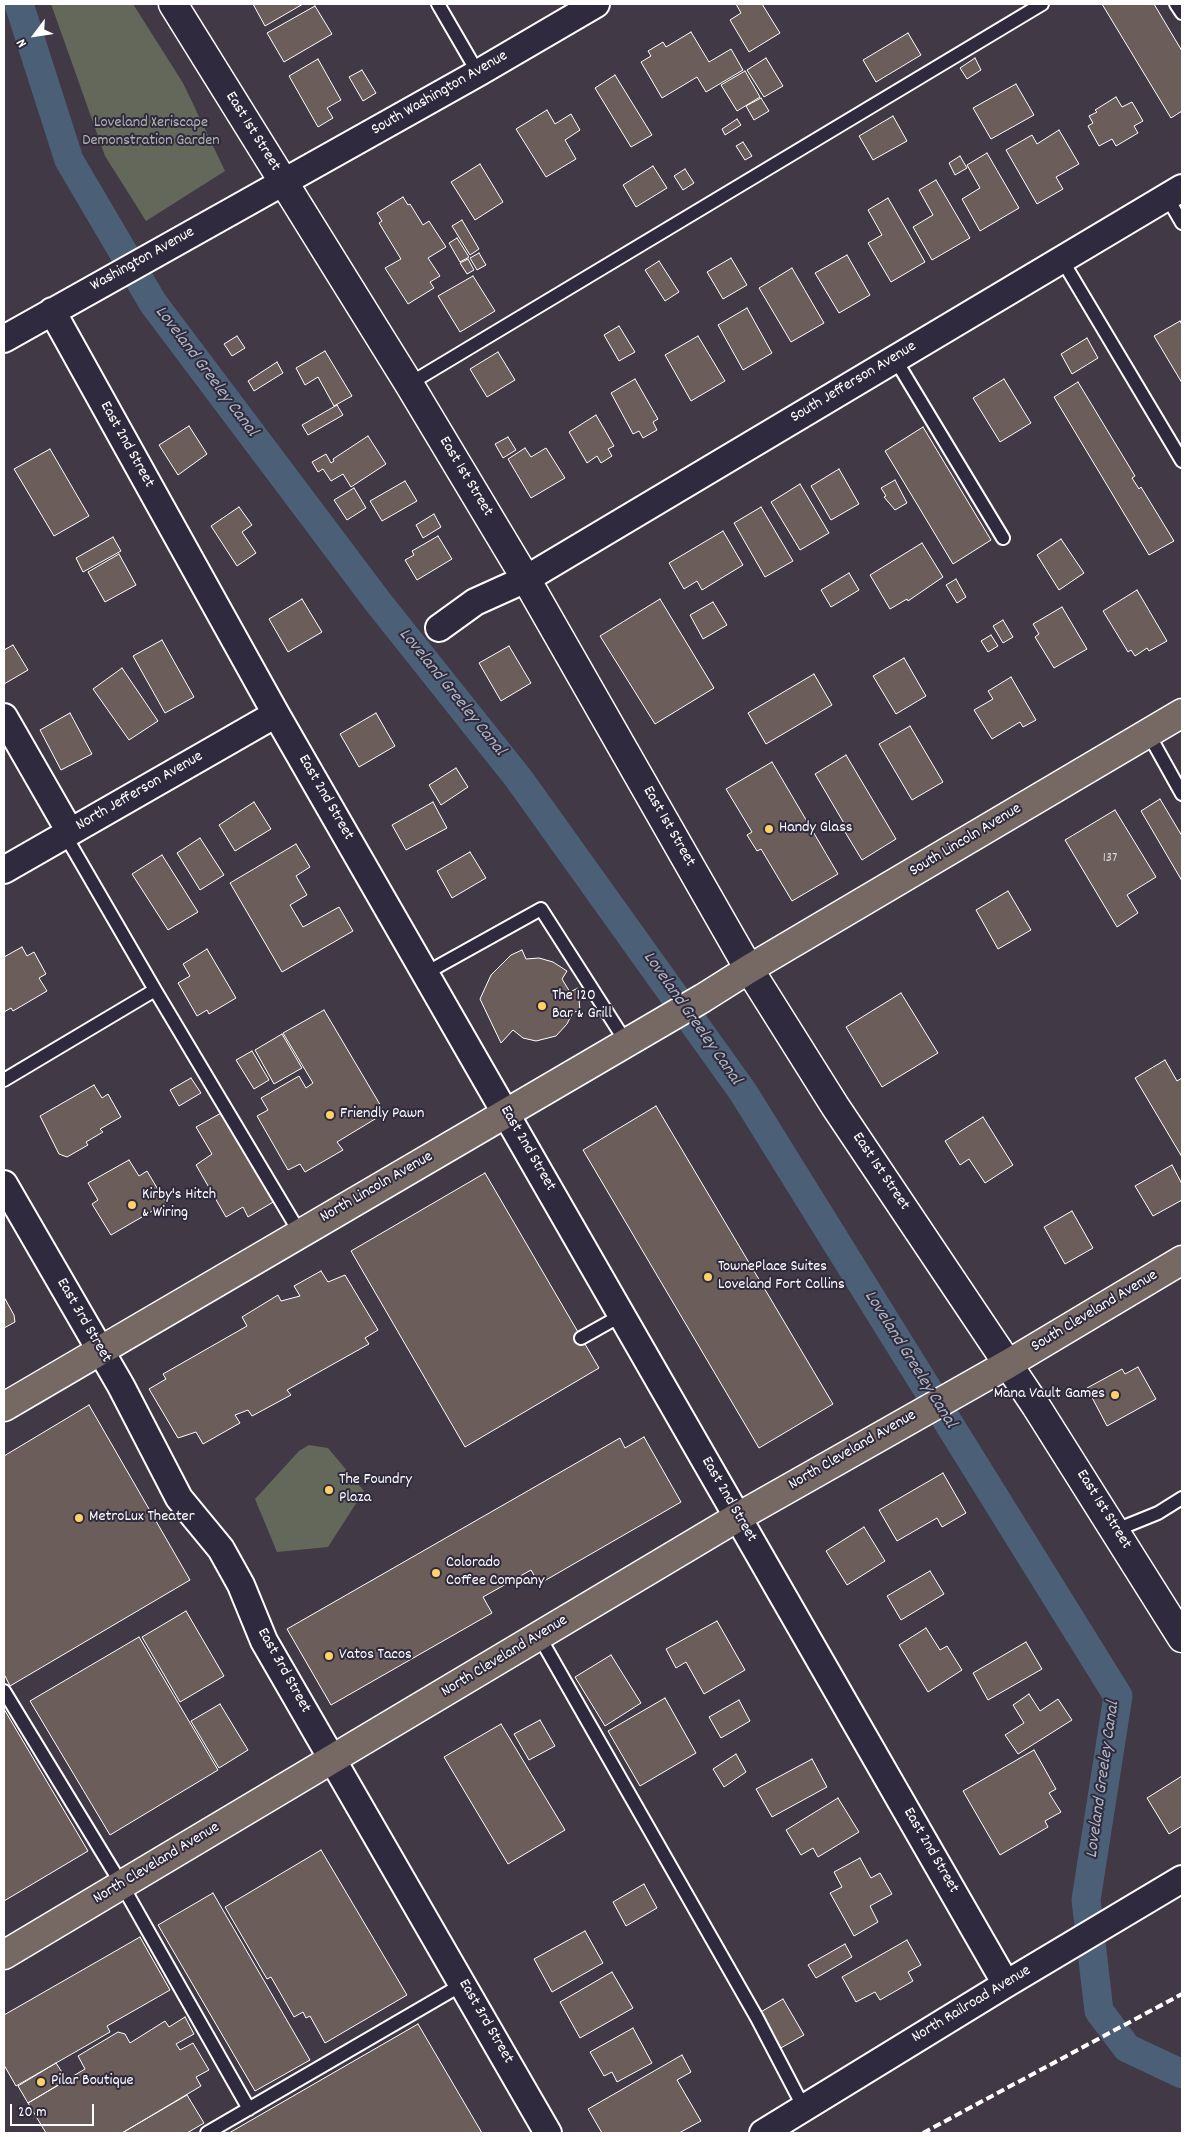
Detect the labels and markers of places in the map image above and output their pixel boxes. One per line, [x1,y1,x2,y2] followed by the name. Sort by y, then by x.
[779,819,853,839] place label: Handy Glass
[763,823,775,835] marker: Handy Glass
[552,987,612,1025] place label: The 120 Bar & Grill
[536,1000,548,1012] marker: The 120 Bar & Grill
[340,1105,424,1125] place label: Friendly Pawn
[324,1109,336,1121] marker: Friendly Pawn
[142,1186,216,1224] place label: Kirby's Hitch & Wiring
[126,1199,138,1211] marker: Kirby's Hitch & Wiring
[718,1258,845,1296] place label: TownePlace Suites Loveland Fort Collins
[702,1271,714,1283] marker: TownePlace Suites Loveland Fort Collins
[994,1385,1105,1405] place label: Mana Vault Games
[1109,1389,1121,1401] marker: Mana Vault Games
[339,1471,412,1509] place label: The Foundry Plaza
[323,1484,335,1496] marker: The Foundry Plaza
[89,1508,195,1528] place label: MetroLux Theater
[73,1512,85,1524] marker: MetroLux Theater
[446,1554,544,1592] place label: Colorado Coffee Company
[430,1567,442,1579] marker: Colorado Coffee Company
[339,1646,412,1666] place label: Vatos Tacos
[323,1650,335,1662] marker: Vatos Tacos
[51,2072,134,2092] place label: Pilar Boutique
[35,2076,47,2088] marker: Pilar Boutique

